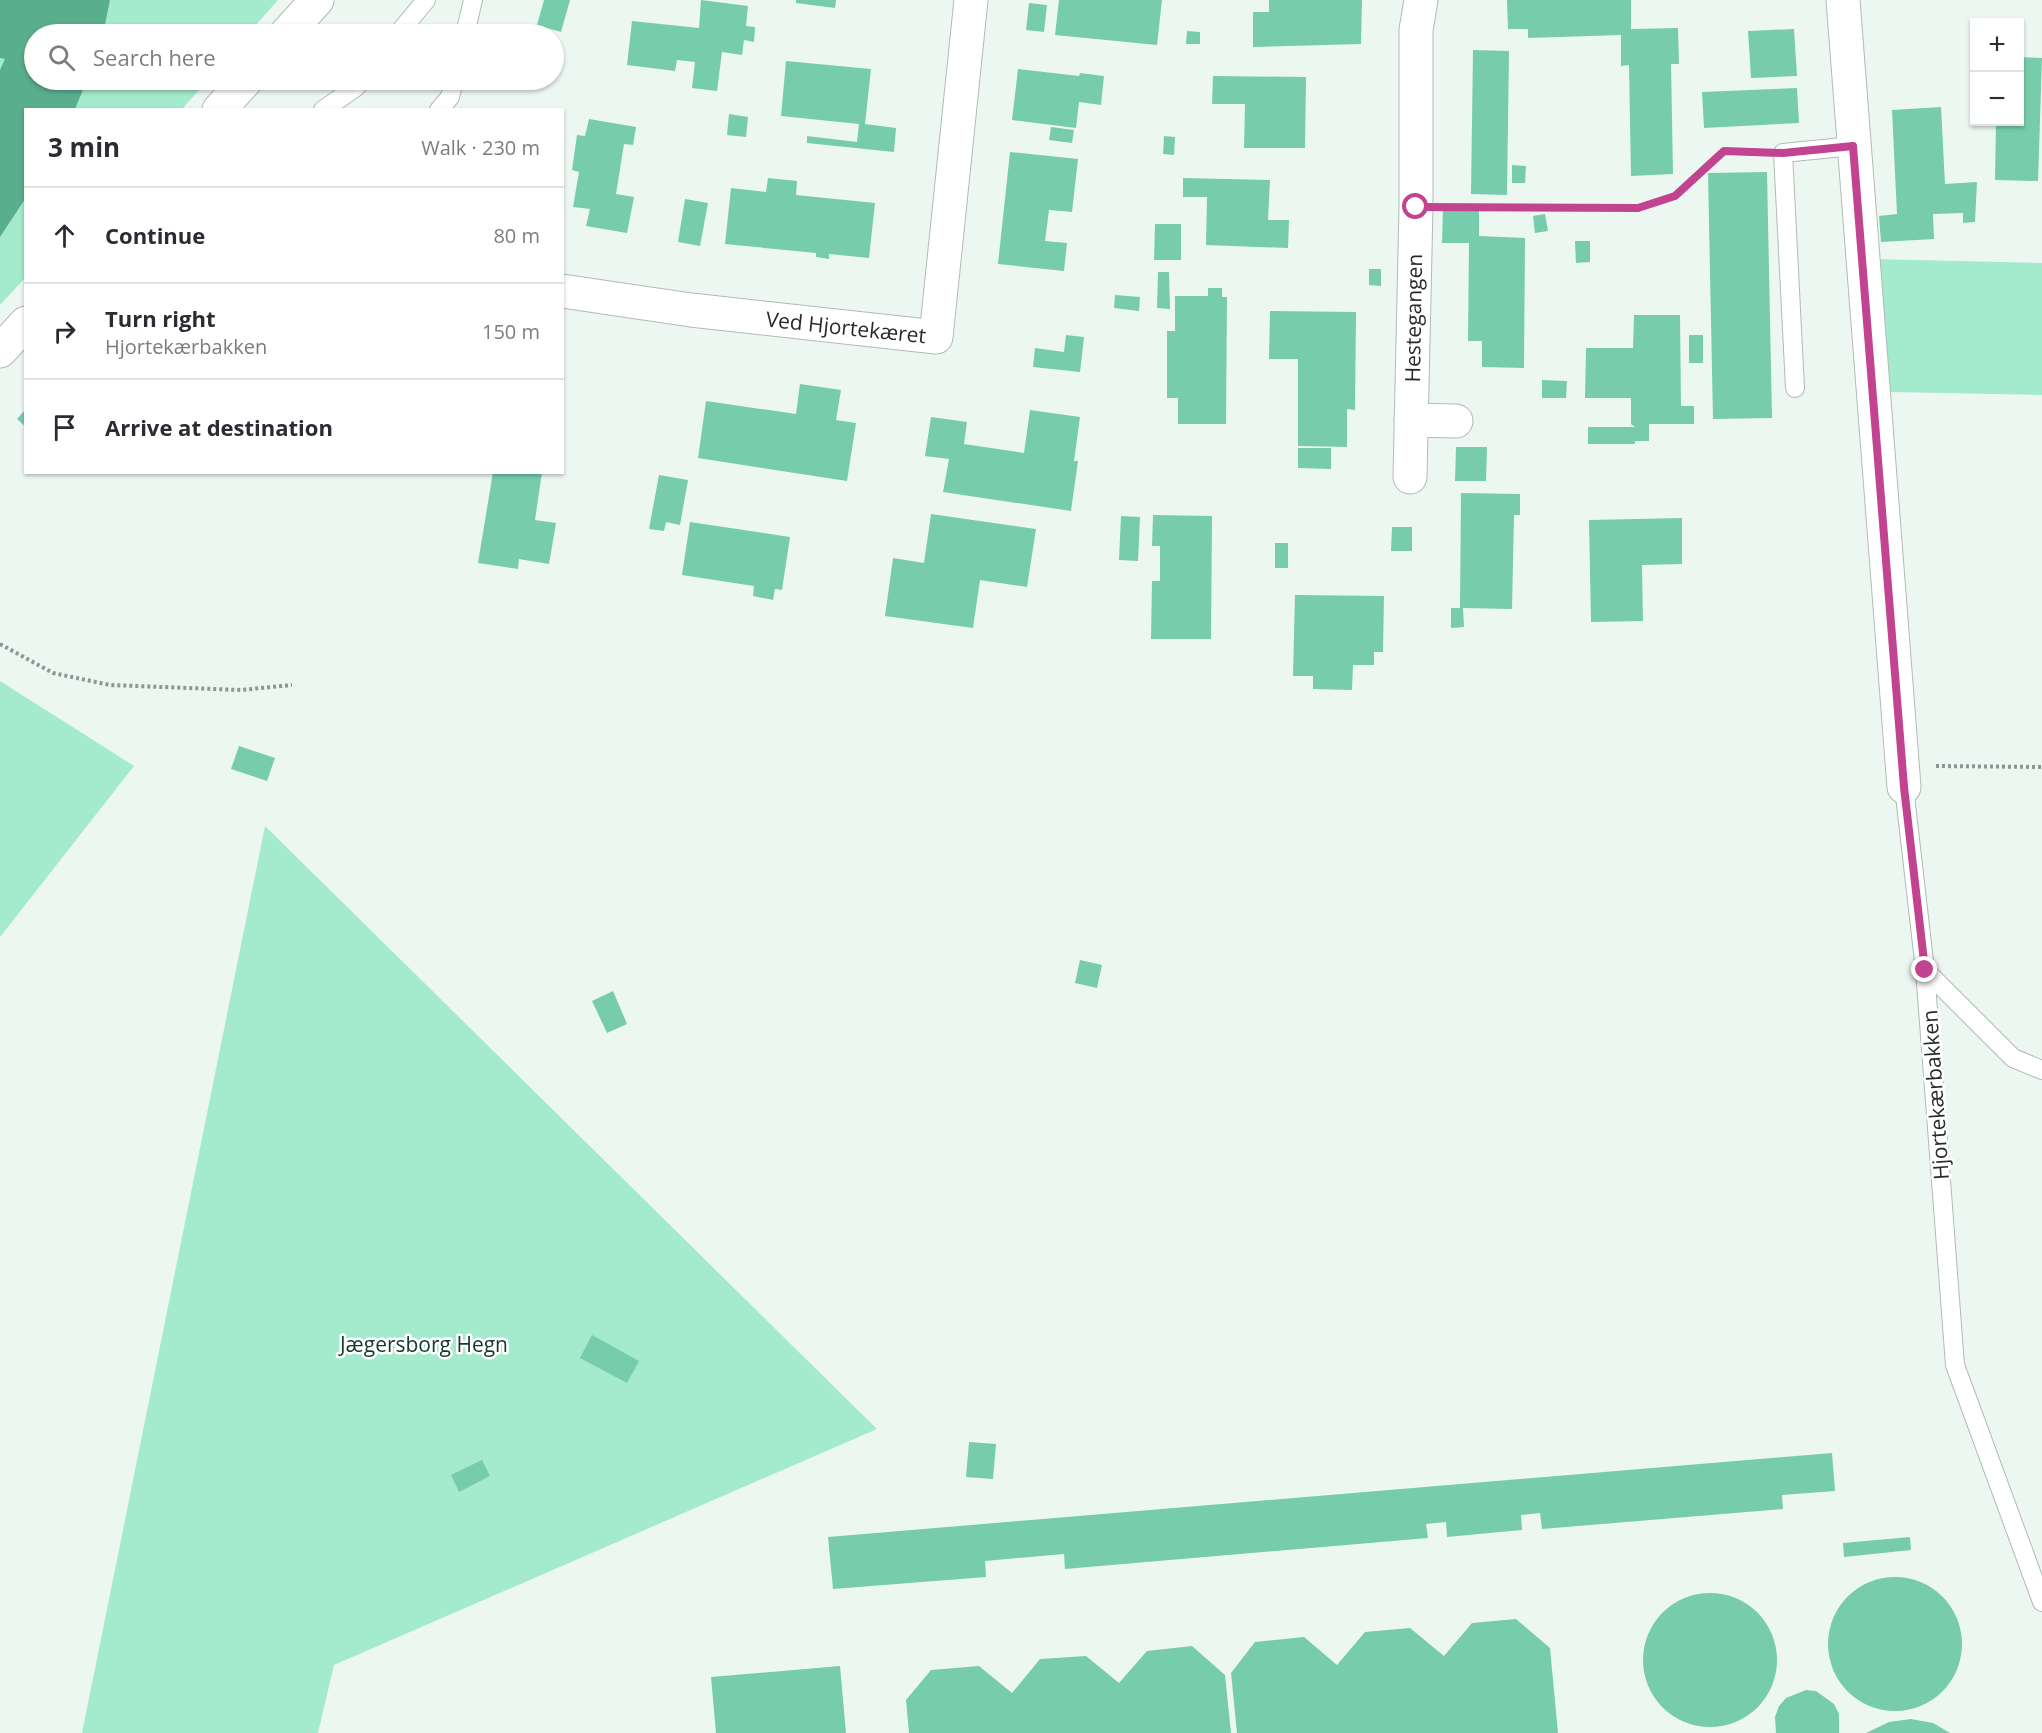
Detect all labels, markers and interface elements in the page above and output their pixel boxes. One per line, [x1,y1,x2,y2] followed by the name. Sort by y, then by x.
[1970,18,2024,126] map controls
[1970,18,2024,72] button: +
[24,24,564,90] search box
[45,41,78,74] icon: search
[93,42,216,72] text: Search here
[1970,72,2024,126] button: −
[48,129,120,165] text: 3 min
[421,134,540,161] text: Walk · 230 m
[1402,193,1428,219] route start
[48,219,81,252] icon: ahead
[105,220,205,250] text: Continue
[493,222,540,249] text: 80 m
[1398,253,1428,383] street label: Hestegangen
[105,303,216,333] text: Turn right
[765,305,927,349] street label: Ved Hjortekæret
[48,315,81,348] icon: right
[482,318,540,345] text: 150 m
[105,333,267,360] text: Hjortekærbakken
[48,411,81,444] icon: arrive
[105,412,333,442] text: Arrive at destination
[1911,956,1937,982] route end
[1915,1009,1955,1181] street label: Hjortekærbakken
[338,1330,508,1358] park label: Jægersborg Hegn

